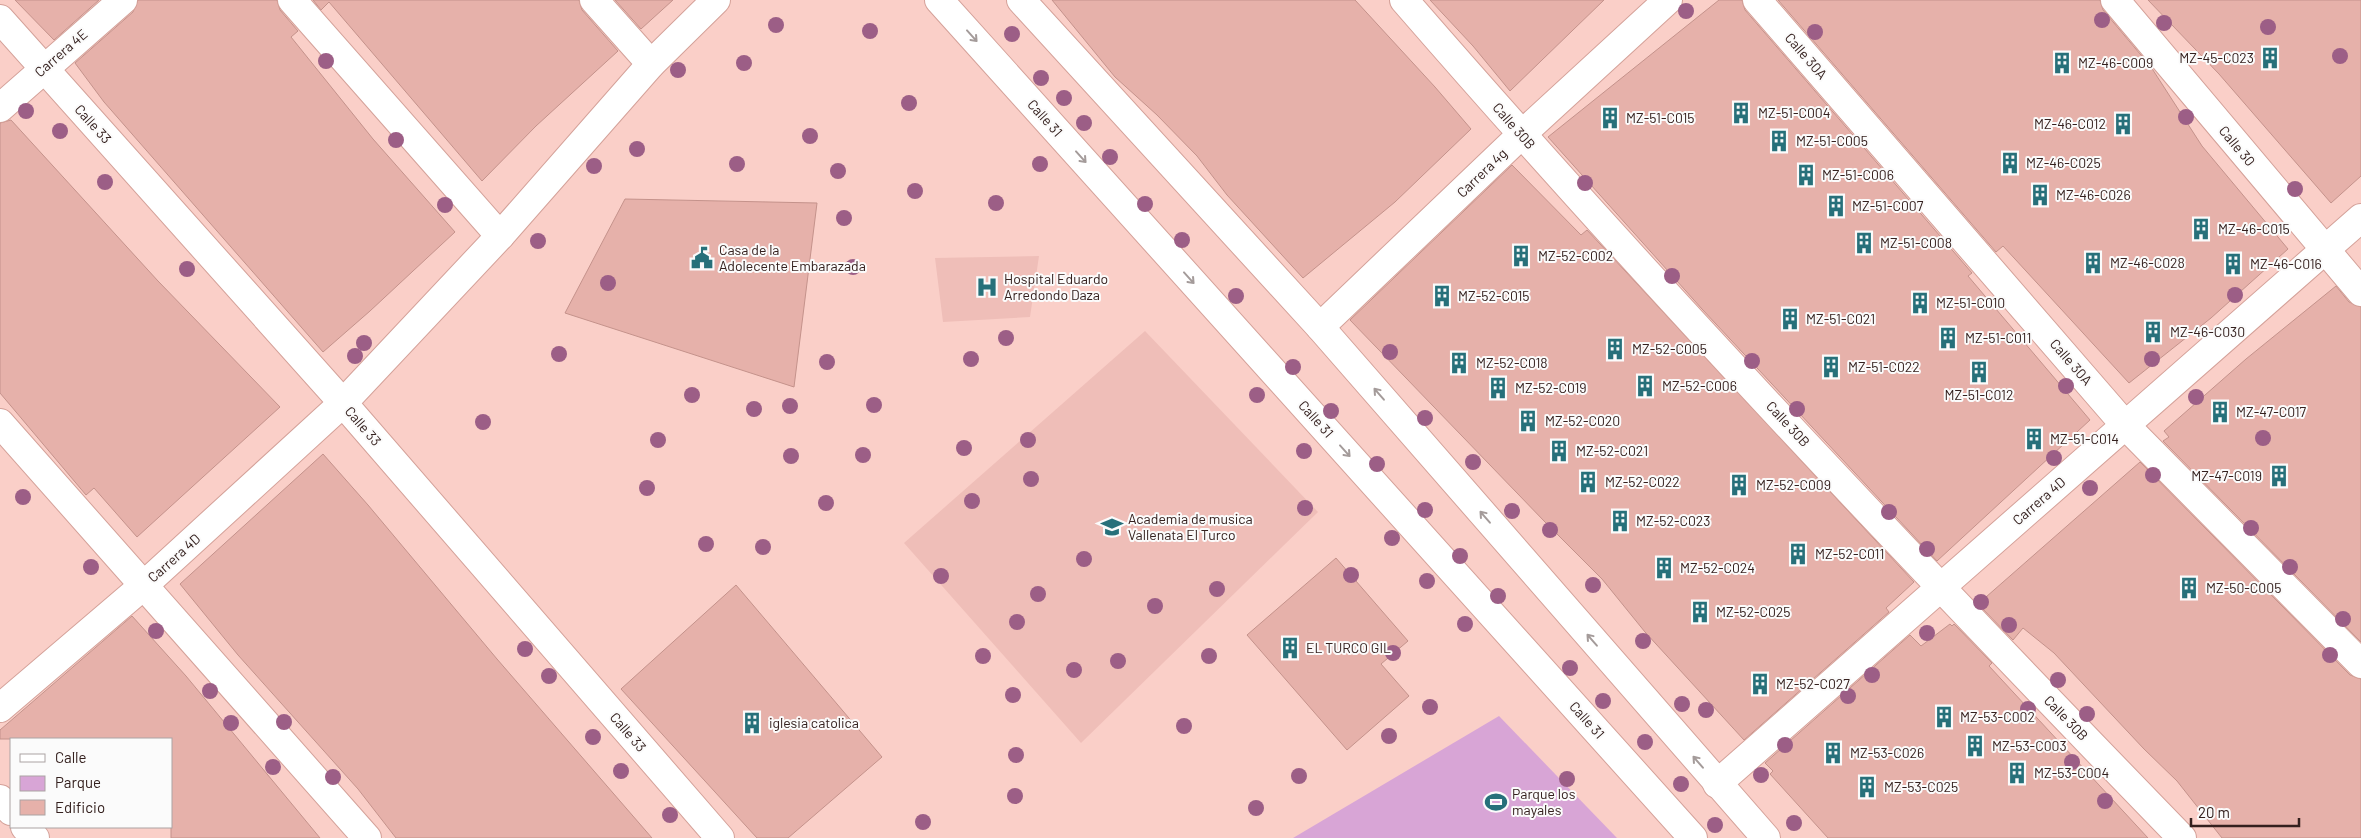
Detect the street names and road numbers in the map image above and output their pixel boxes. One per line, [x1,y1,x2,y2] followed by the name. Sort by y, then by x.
[31,25,91,80] street label: Carrera 4E
[1782,29,1831,83] street label: Calle 30A
[1024,96,1067,140] street label: Calle 31
[1490,99,1539,152] street label: Calle 30B
[71,101,115,147] street label: Calle 33
[2216,122,2259,169] street label: Calle 30
[1453,145,1510,201] street label: Carrera 4g
[2047,335,2096,389] street label: Calle 30A
[1295,397,1338,441] street label: Calle 31
[1763,397,1814,450] street label: Calle 30B
[342,402,385,449] street label: Calle 33
[2009,473,2069,528] street label: Carrera 4D
[144,530,203,586] street label: Carrera 4D
[2041,692,2092,744] street label: Calle 30B
[1566,698,1609,742] street label: Calle 31
[607,708,650,755] street label: Calle 33

